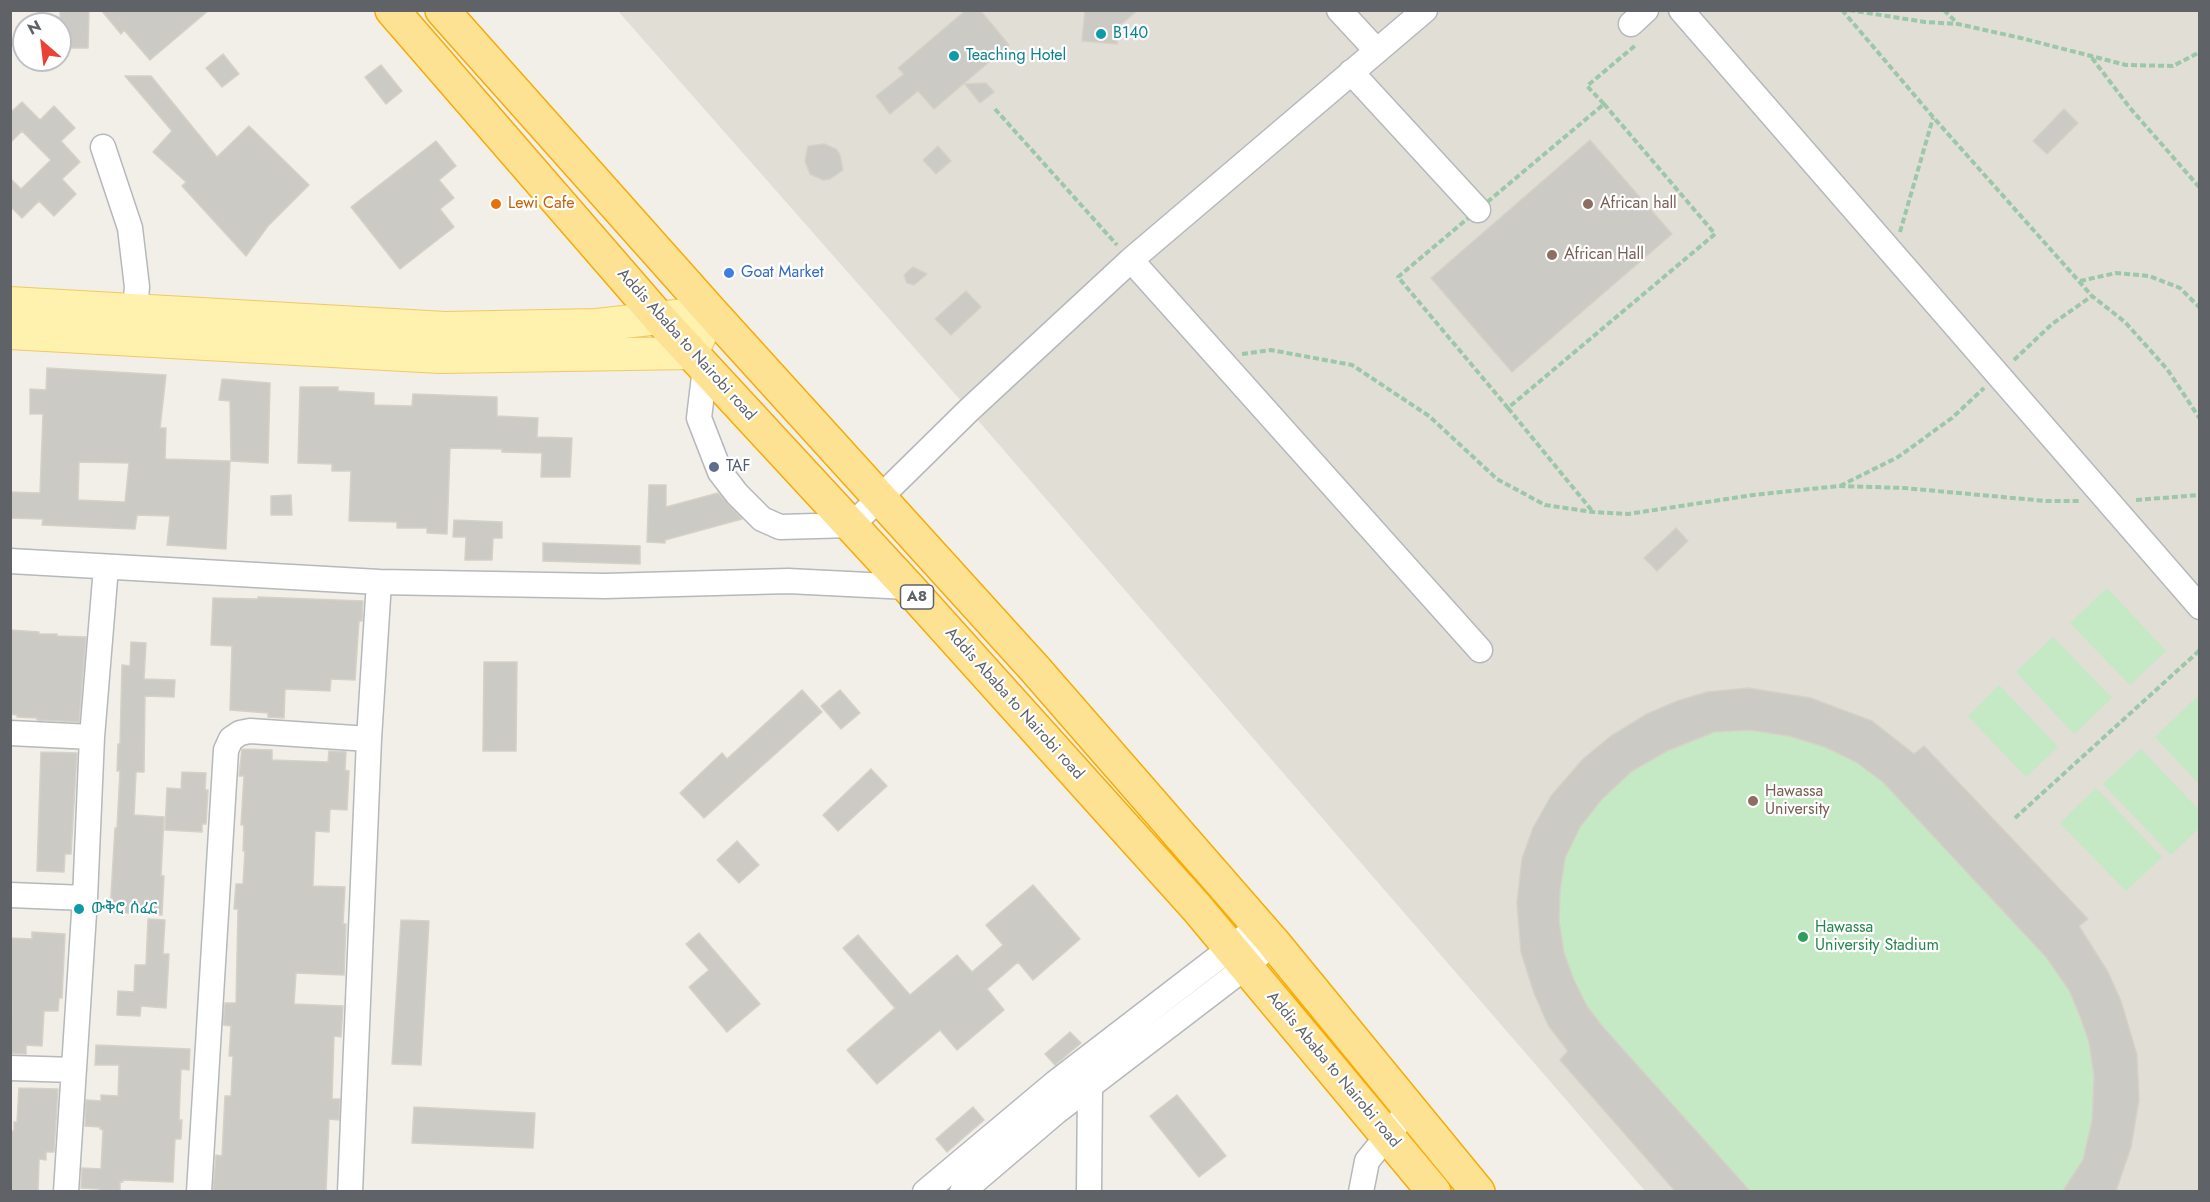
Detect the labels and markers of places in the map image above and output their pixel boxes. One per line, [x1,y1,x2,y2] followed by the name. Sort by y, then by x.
[1113,24,1148,44] place label: B140
[1094,27,1108,41] marker: B140
[966,46,1066,66] place label: Teaching Hotel
[947,49,961,63] marker: Teaching Hotel
[508,194,575,214] place label: Lewi Cafe
[1600,194,1677,214] place label: African hall
[489,197,503,211] marker: Lewi Cafe
[1581,197,1595,211] marker: African hall
[1564,245,1644,265] place label: African Hall
[1545,248,1559,262] marker: African Hall
[741,263,823,283] place label: Goat Market
[722,266,736,280] marker: Goat Market
[726,457,750,477] place label: TAF
[707,460,721,474] marker: TAF
[1765,782,1830,820] place label: Hawassa University
[1746,794,1760,808] marker: Hawassa University
[91,899,157,919] place label: ውቅሮ ሰፈር
[72,902,86,916] marker: ውቅሮ ሰፈር
[1815,918,1939,956] place label: Hawassa University Stadium
[1796,930,1810,944] marker: Hawassa University Stadium

